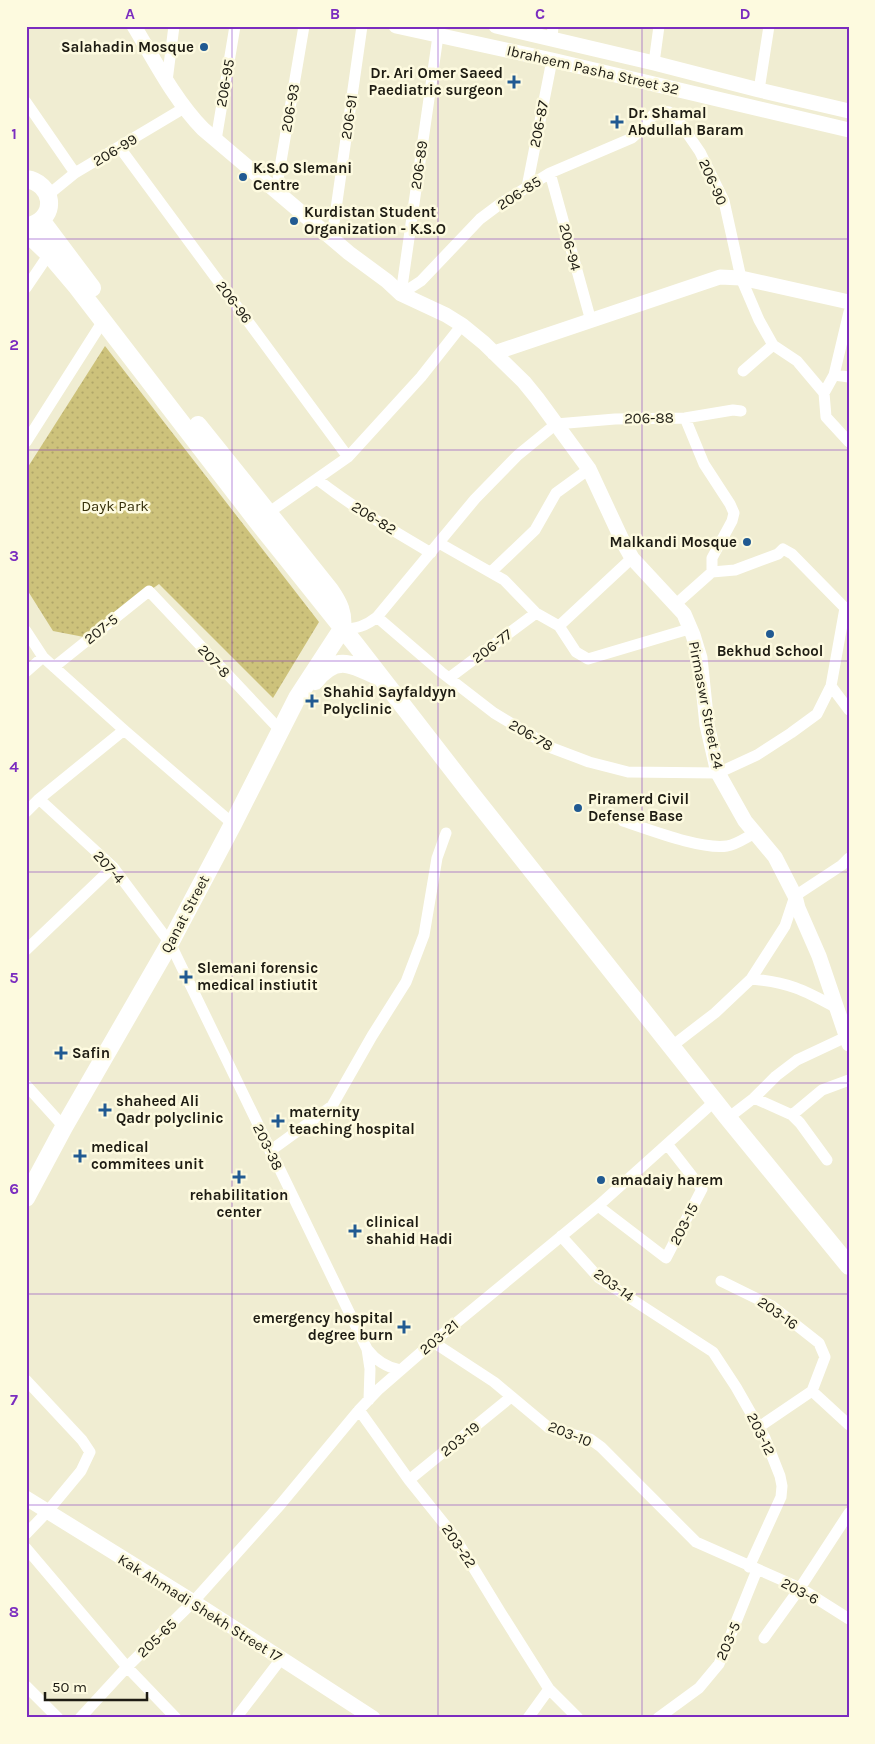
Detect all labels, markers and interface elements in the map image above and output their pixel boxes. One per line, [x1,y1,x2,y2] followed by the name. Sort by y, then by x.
[125,4,135,23] text: A
[330,4,340,23] text: B
[535,4,545,23] text: C
[740,4,751,23] text: D
[61,38,194,56] place label: Salahadin Mosque
[198,41,210,53] marker: Salahadin Mosque
[505,41,681,99] street label: Ibraheem Pasha Street 32
[212,58,238,108] street label: 206-95
[369,64,503,99] place label: Dr. Ari Omer Saeed Paediatric surgeon
[507,75,521,89] marker: Dr. Ari Omer Saeed Paediatric surgeon
[277,82,303,134] street label: 206-93
[337,93,361,141] street label: 206-91
[526,99,552,149] street label: 206-87
[628,104,744,139] place label: Dr. Shamal Abdullah Baram
[610,115,624,129] marker: Dr. Shamal Abdullah Baram
[11,124,17,143] text: 1
[89,130,141,170] street label: 206-99
[407,139,431,191] street label: 206-89
[695,156,731,208] street label: 206-90
[253,159,352,194] place label: K.S.O Slemani Centre
[237,171,249,183] marker: K.S.O Slemani Centre
[494,172,544,214] street label: 206-85
[304,203,446,238] place label: Kurdistan Student Organization - K.S.O
[288,215,300,227] marker: Kurdistan Student Organization - K.S.O
[555,221,585,273] street label: 206-94
[212,277,256,327] street label: 206-96
[9,335,19,354] text: 2
[624,409,674,427] street label: 206-88
[81,497,149,515] park label: Dayk Park
[348,497,400,539] street label: 206-82
[610,533,737,551] place label: Malkandi Mosque
[741,536,753,548] marker: Malkandi Mosque
[9,546,19,565] text: 3
[80,610,122,648] street label: 207-5
[468,625,516,667] street label: 206-77
[764,628,776,640] marker: Bekhud School
[685,639,727,771] street label: Pirmaswr Street 24
[194,641,234,681] street label: 207-8
[717,642,823,660] place label: Bekhud School
[323,683,456,718] place label: Shahid Sayfaldyyn Polyclinic
[305,694,319,708] marker: Shahid Sayfaldyyn Polyclinic
[506,715,556,755] street label: 206-78
[9,757,19,776] text: 4
[588,790,689,825] place label: Piramerd Civil Defense Base
[572,802,584,814] marker: Piramerd Civil Defense Base
[90,847,129,888] street label: 207-4
[157,872,213,956] street label: Qanat Street
[197,959,318,994] place label: Slemani forensic medical instiutit
[9,968,19,987] text: 5
[179,970,193,984] marker: Slemani forensic medical instiutit
[72,1044,110,1062] place label: Safin
[54,1046,68,1060] marker: Safin
[116,1092,223,1127] place label: shaheed Ali Qadr polyclinic
[98,1103,112,1117] marker: shaheed Ali Qadr polyclinic
[289,1103,415,1138] place label: maternity teaching hospital
[271,1114,285,1128] marker: maternity teaching hospital
[249,1121,287,1173] street label: 203-38
[91,1138,204,1173] place label: medical commitees unit
[73,1149,87,1163] marker: medical commitees unit
[232,1170,246,1184] marker: rehabilitation center
[611,1171,723,1189] place label: amadaiy harem
[595,1174,607,1186] marker: amadaiy harem
[9,1179,19,1198] text: 6
[190,1186,288,1221] place label: rehabilitation center
[666,1200,702,1248] street label: 203-15
[366,1213,453,1248] place label: clinical shahid Hadi
[348,1224,362,1238] marker: clinical shahid Hadi
[591,1264,638,1306] street label: 203-14
[754,1293,802,1333] street label: 203-16
[253,1309,393,1344] place label: emergency hospital degree burn
[416,1316,462,1358] street label: 203-21
[397,1320,411,1334] marker: emergency hospital degree burn
[10,1390,18,1409] text: 7
[743,1410,779,1458] street label: 203-12
[546,1417,595,1451] street label: 203-10
[437,1418,483,1460] street label: 203-19
[438,1521,480,1571] street label: 203-22
[115,1550,285,1666] street label: Kak Ahmadi Shekh Street 17
[778,1574,822,1608] street label: 203-6
[9,1602,19,1621] text: 8
[133,1615,181,1661] street label: 205-65
[712,1619,744,1663] street label: 203-5
[45,1669,148,1701] scale bar
[52,1678,87,1696] text: 50 m

